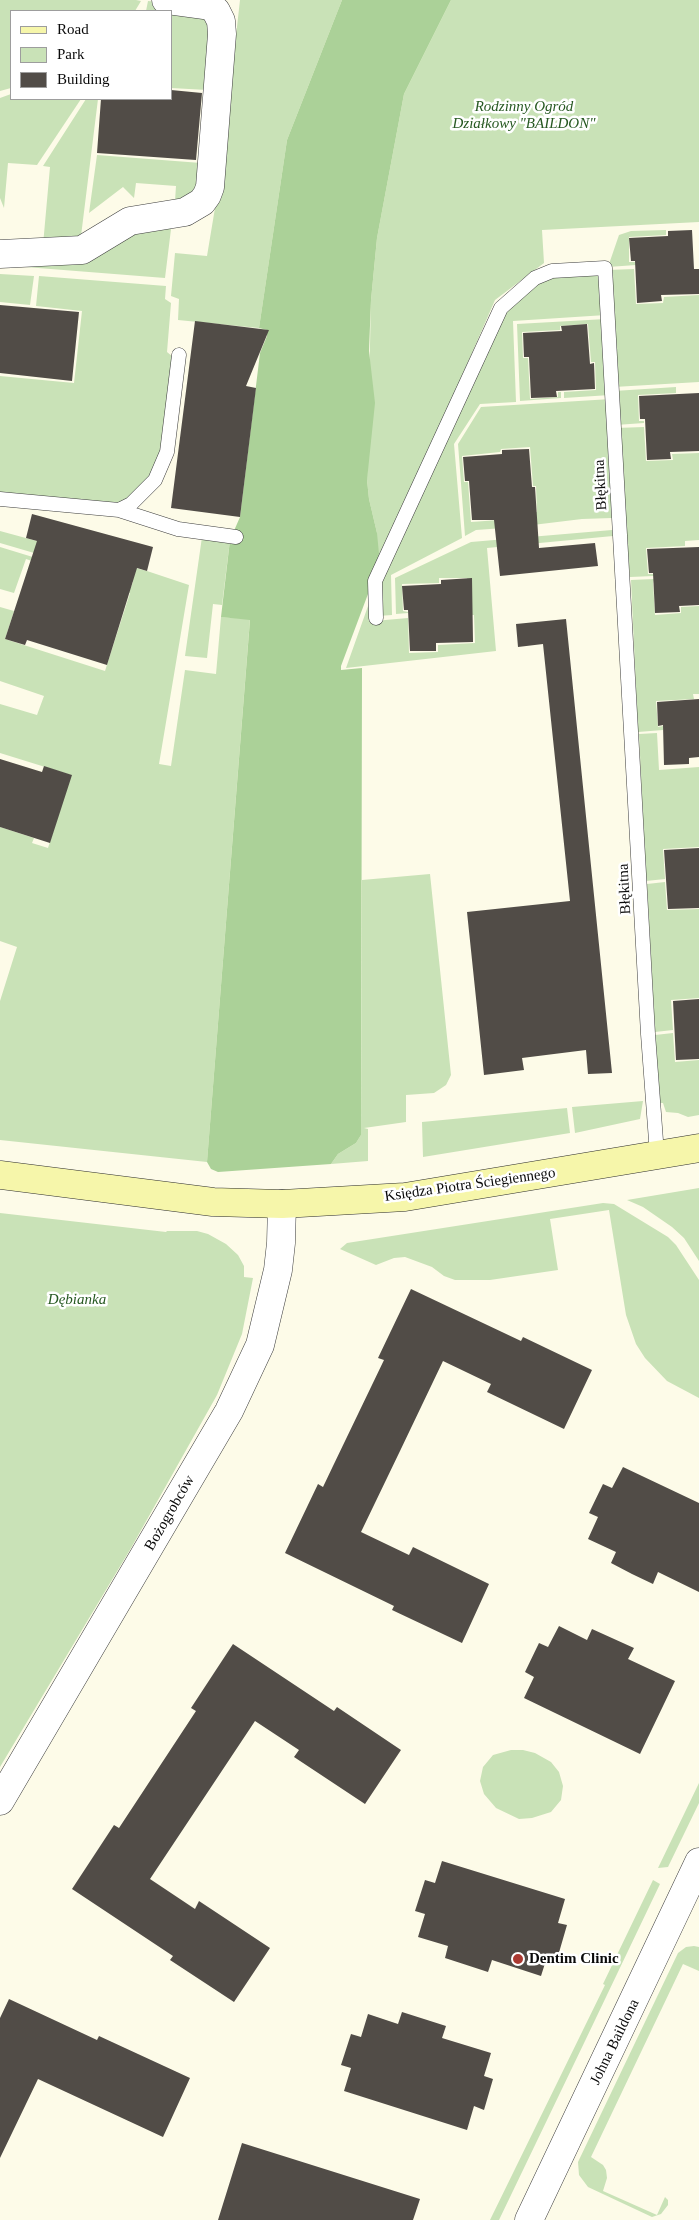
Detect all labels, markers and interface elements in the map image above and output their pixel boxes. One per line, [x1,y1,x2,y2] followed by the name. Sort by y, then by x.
[10,10,172,100] legend
[57,21,89,37] text: Road
[57,46,85,62] text: Park
[57,71,110,87] text: Building
[452,98,596,133] park label: Rodzinny Ogród Działkowy "BAILDON"
[591,459,611,511] street label: Błękitna
[615,863,635,915] street label: Błękitna
[383,1164,557,1206] street label: Księdza Piotra Ściegiennego
[48,1291,106,1309] park label: Dębianka
[141,1472,199,1554] street label: Bożogrobców
[529,1950,619,1968] place label: Dentim Clinic
[511,1952,525,1966] marker: Dentim Clinic
[587,1996,643,2088] street label: Johna Baildona

